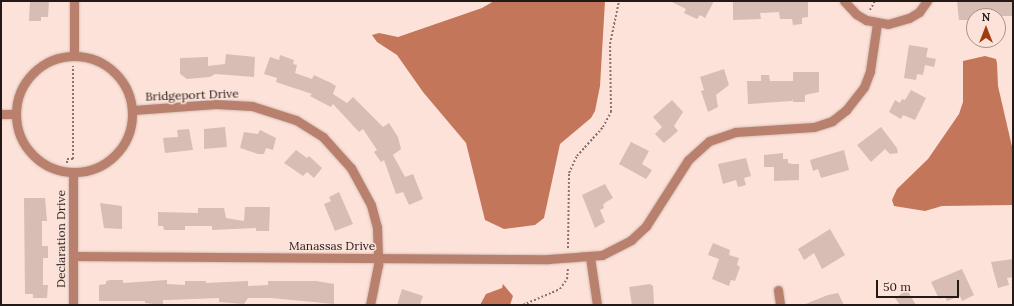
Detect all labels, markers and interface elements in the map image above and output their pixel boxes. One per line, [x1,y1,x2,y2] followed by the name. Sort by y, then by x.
[966,8,1006,48] north arrow
[982,10,990,24] text: N
[145,86,239,104] street label: Bridgeport Drive
[54,190,68,288] street label: Declaration Drive
[289,239,375,253] street label: Manassas Drive
[878,272,961,298] scale bar
[883,279,911,294] text: 50 m

